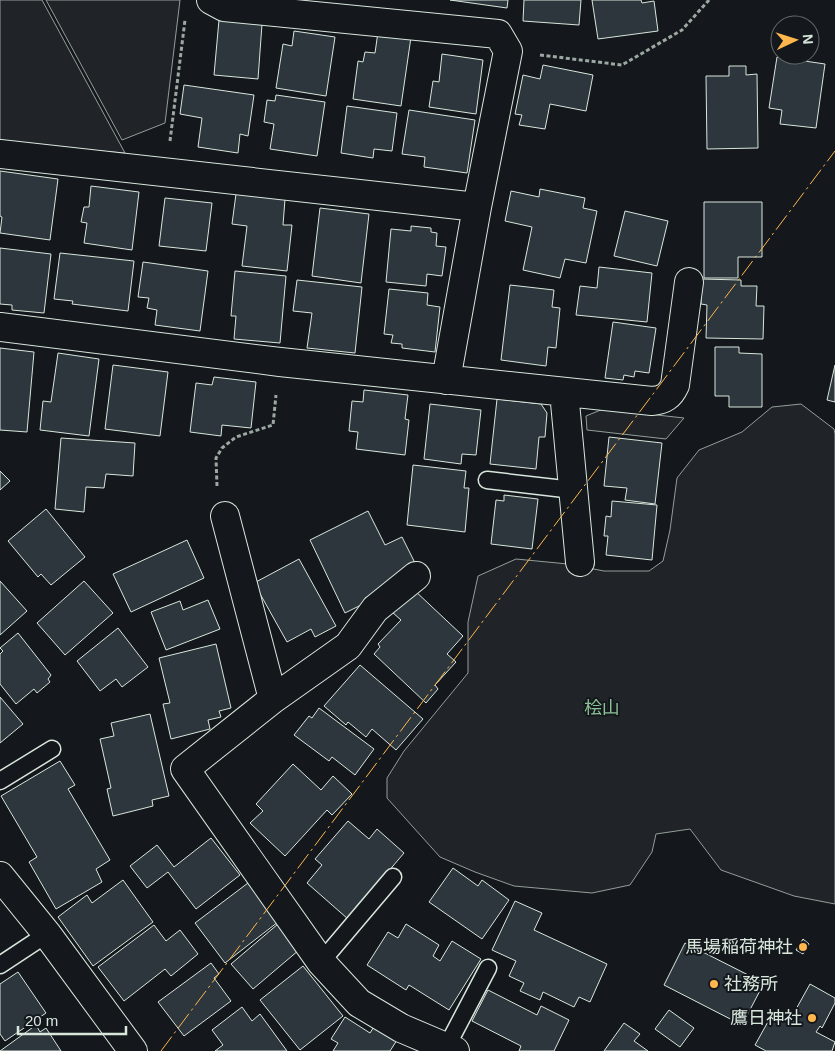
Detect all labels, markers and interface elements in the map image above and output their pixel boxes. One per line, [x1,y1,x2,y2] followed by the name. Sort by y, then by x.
[770,15,820,65] north arrow
[800,33,816,45] text: N
[584,698,620,718] park label: 桧山
[685,937,793,957] place label: 馬場稲荷神社
[797,941,809,953] marker: 馬場稲荷神社
[724,974,778,994] place label: 社務所
[708,978,720,990] marker: 社務所
[18,1004,125,1036] scale bar
[730,1008,802,1028] place label: 鷹日神社
[25,1012,58,1029] text: 20 m
[806,1012,818,1024] marker: 鷹日神社

